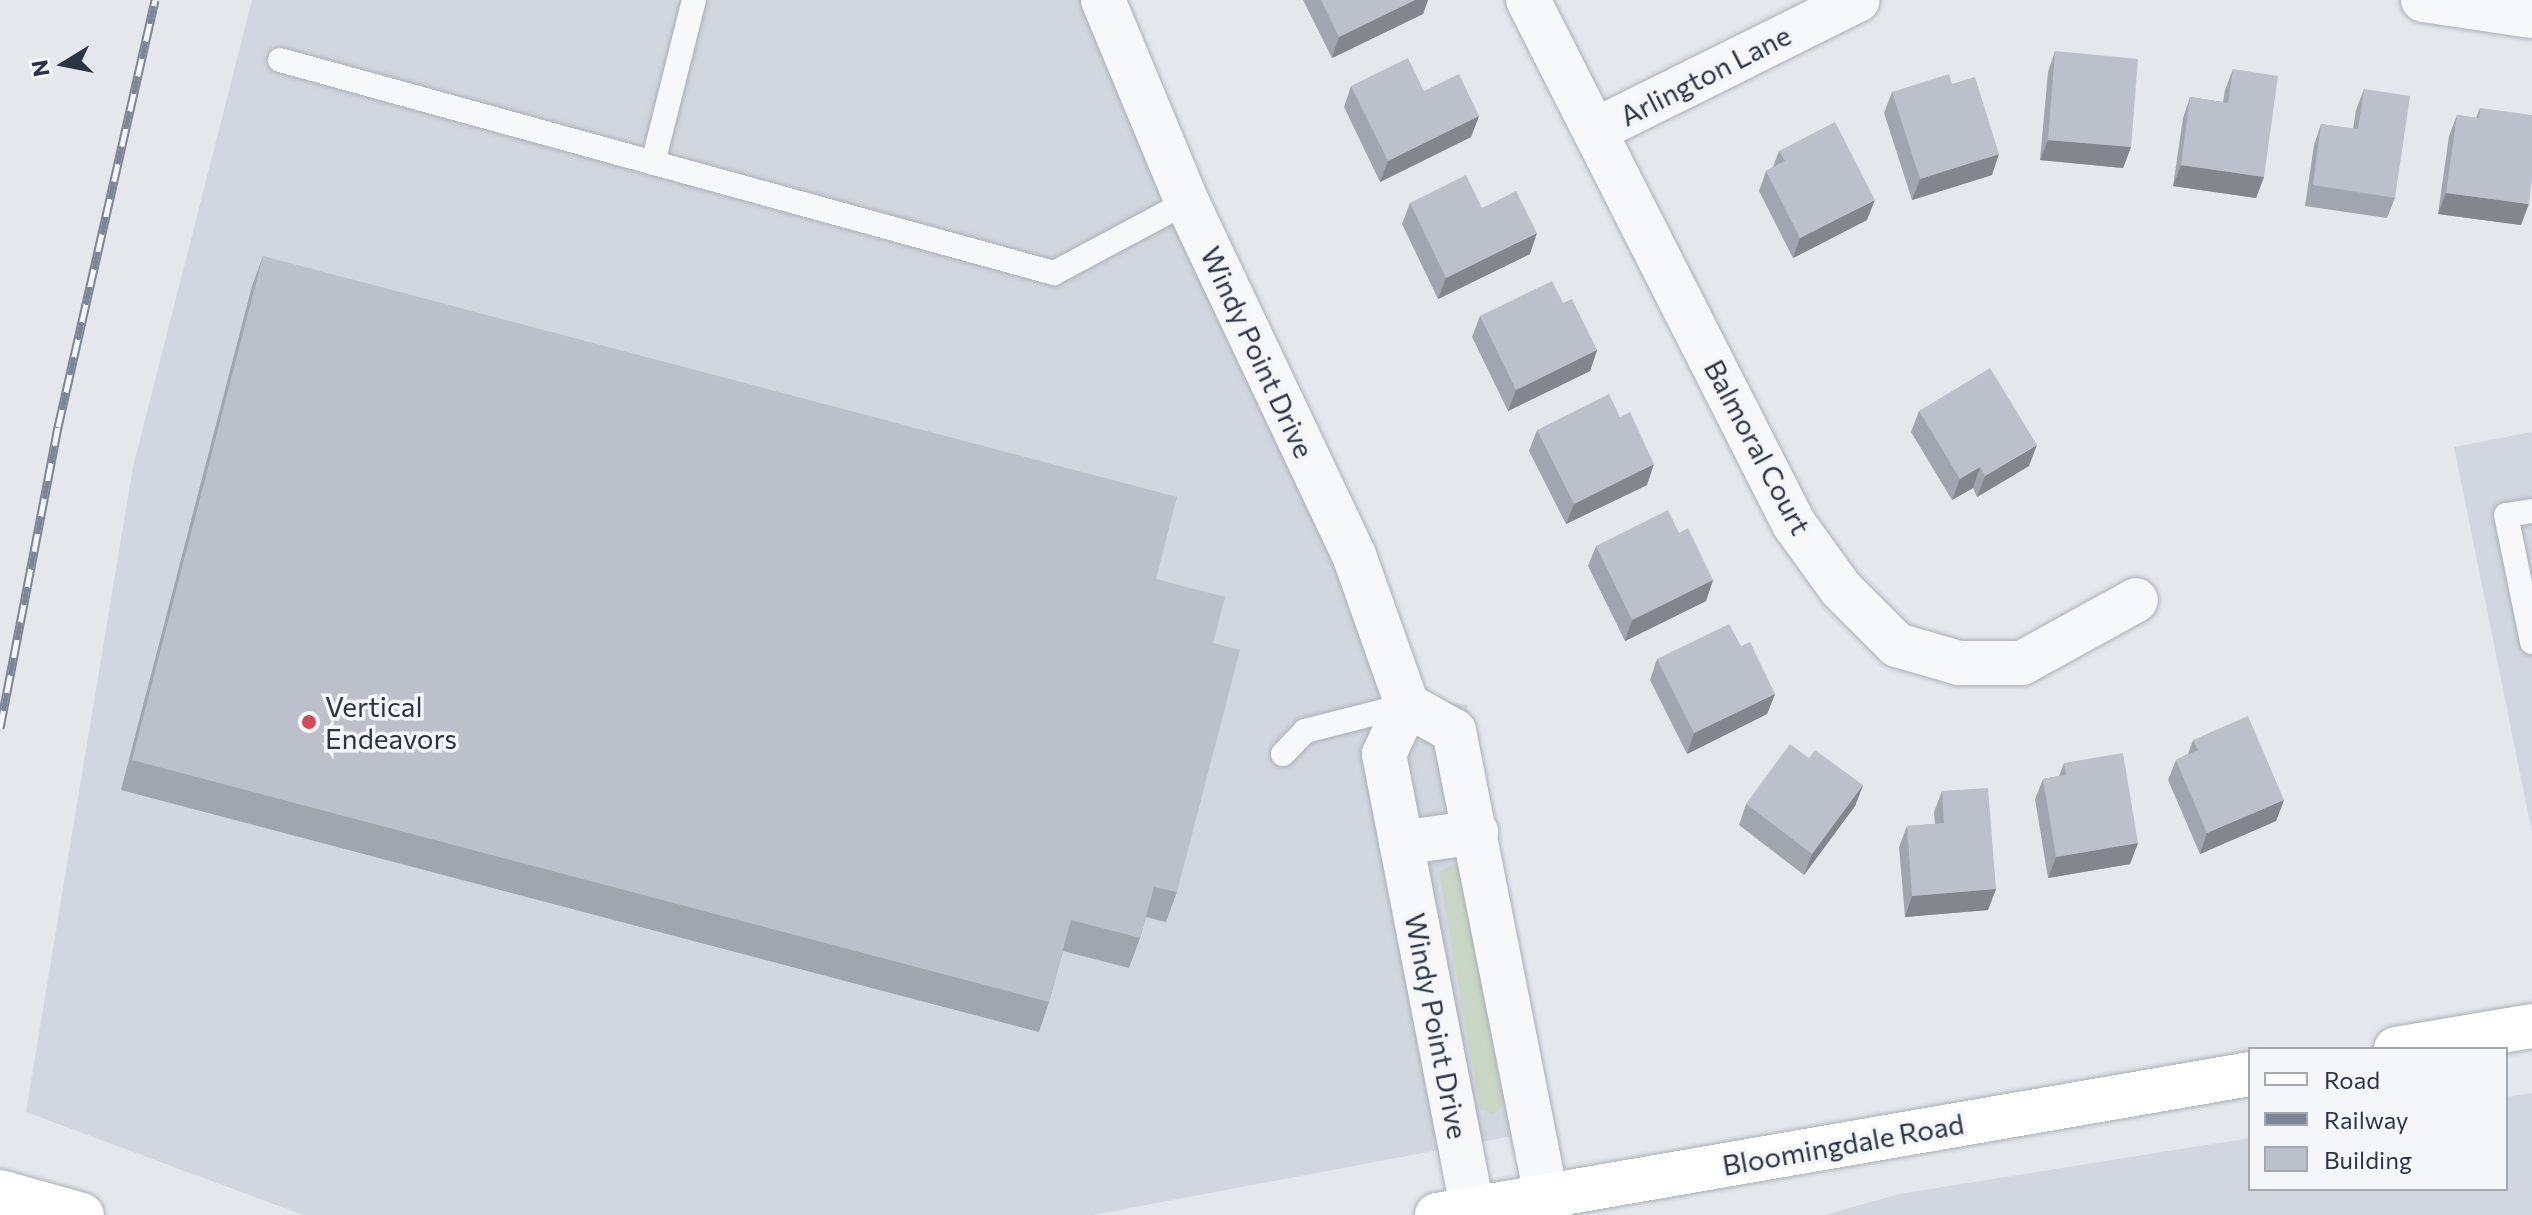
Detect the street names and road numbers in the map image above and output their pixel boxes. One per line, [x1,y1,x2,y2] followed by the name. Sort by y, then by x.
[1614,18,1796,132] street label: Arlington Lane
[1194,241,1322,463] street label: Windy Point Drive
[1698,354,1818,540] street label: Balmoral Court
[1399,910,1475,1142] street label: Windy Point Drive
[1720,1106,1966,1182] street label: Bloomingdale Road

